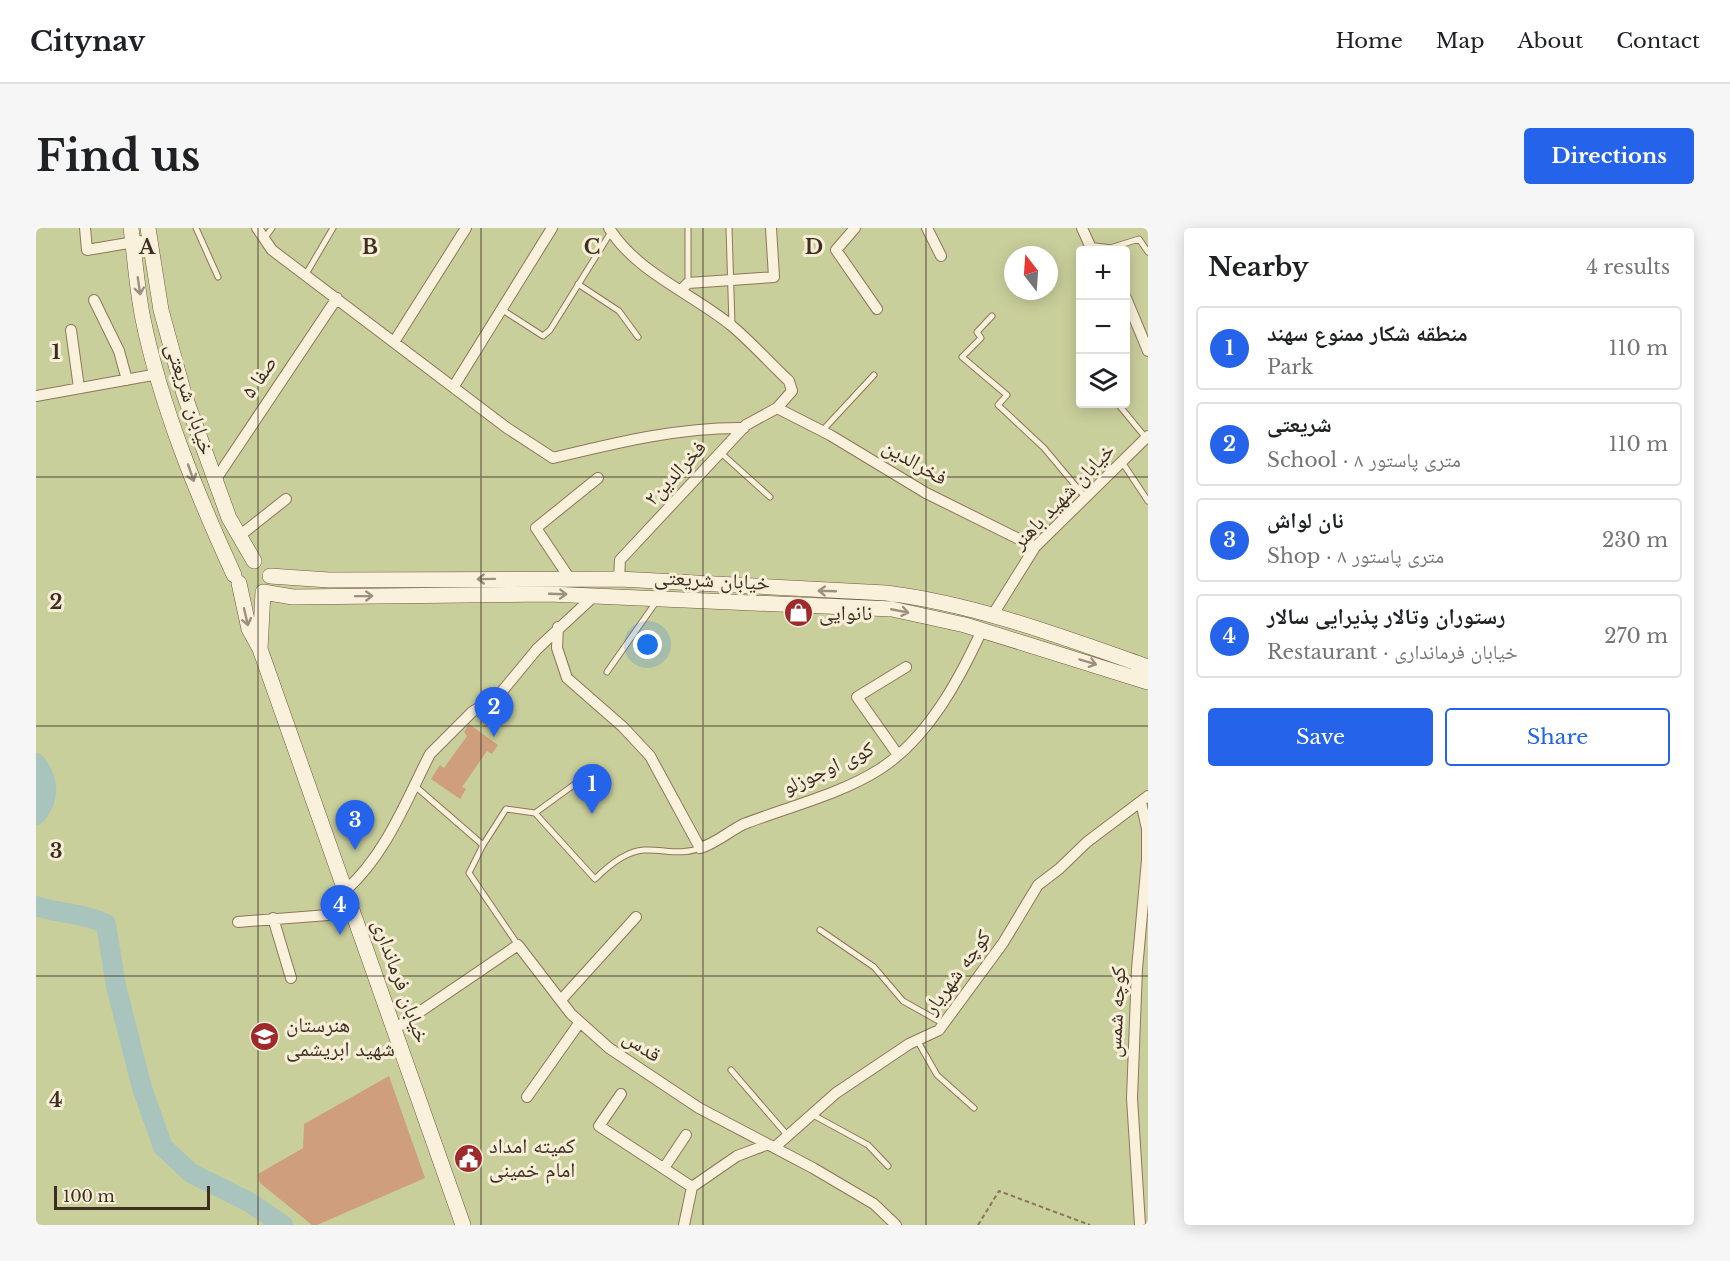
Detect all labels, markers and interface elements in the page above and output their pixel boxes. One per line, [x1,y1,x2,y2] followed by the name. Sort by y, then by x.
[30,24,145,59] text: Citynav
[1336,28,1403,54] text: Home
[1436,28,1484,54] text: Map
[1517,28,1583,54] text: About
[1616,28,1700,54] text: Contact
[1524,128,1694,184] button: Directions
[36,130,200,182] text: Find us
[138,235,156,259] text: A
[362,235,378,259] text: B
[584,235,600,259] text: C
[805,235,823,259] text: D
[1004,246,1058,300] north arrow
[1076,246,1130,408] map controls
[1076,246,1130,300] button: +
[1208,251,1309,283] text: Nearby
[1586,255,1670,279] text: 4 results
[133,276,144,295] one-way arrow
[1076,300,1130,354] button: −
[1267,320,1468,347] text: منطقه شکار ممنوع سهند
[1225,336,1234,360] text: 1
[1609,336,1668,360] text: 110 m
[52,340,61,364] text: 1
[160,340,220,458] street label: خیابان شریعتی
[236,351,282,403] street label: صفا ۵
[1076,354,1130,408] button: layers
[1267,355,1313,379] text: Park
[1267,411,1332,438] text: شریعتی
[1223,432,1236,456] text: 2
[1609,432,1668,456] text: 110 m
[878,433,952,491] street label: فخرالدین
[638,435,712,511] street label: فخرالدین۲
[1005,438,1120,555] street label: خیابان شهید باهنر
[1267,448,1461,472] text: School · ۸ متری پاستور
[187,463,198,482] one-way arrow
[1267,507,1344,534] text: نان لواش
[1223,528,1236,552] text: 3
[1602,528,1668,552] text: 230 m
[1267,544,1444,568] text: Shop · ۸ متری پاستور
[653,564,771,596] street label: خیابان شریعتی
[476,573,496,585] one-way arrow
[818,586,838,597] one-way arrow
[548,589,568,600] one-way arrow
[49,590,63,614] text: 2
[353,590,373,602] one-way arrow
[782,597,814,629] shop icon: نانوایی
[819,600,872,626] place label: نانوایی
[1267,603,1505,630] text: رستوران وتالار پذیرایی سالار
[890,605,909,617] one-way arrow
[241,607,252,627] one-way arrow
[1223,624,1236,648] text: 4
[1604,624,1668,648] text: 270 m
[633,630,662,659] your location
[1267,640,1518,664] text: Restaurant · خیابان فرمانداری
[1078,657,1097,668] one-way arrow
[474,688,514,737] pin: 2
[1208,708,1433,766] button: Save
[1445,708,1670,766] button: Share
[778,735,878,800] street label: کوی اوجوزلو
[572,764,612,814] pin: 1
[336,800,374,850] pin: 3
[50,839,62,863] text: 3
[320,886,360,935] pin: 4
[367,916,435,1046] street label: خیابان فرمانداری
[917,924,997,1020] street label: کوچه شهریار
[1101,965,1131,1058] street label: کوچه شمس
[286,1012,395,1062] place label: هنرستان شهید ابریشمی
[249,1021,281,1053] school or university icon: هنرستان شهید ابریشمی
[618,1024,666,1068] street label: قدس
[49,1088,63,1112] text: 4
[489,1133,576,1184] place label: کمیته امداد امام خمینی
[452,1142,484,1174] public building icon: کمیته امداد امام خمینی
[54,1183,210,1210] scale bar
[63,1186,115,1206] text: 100 m

